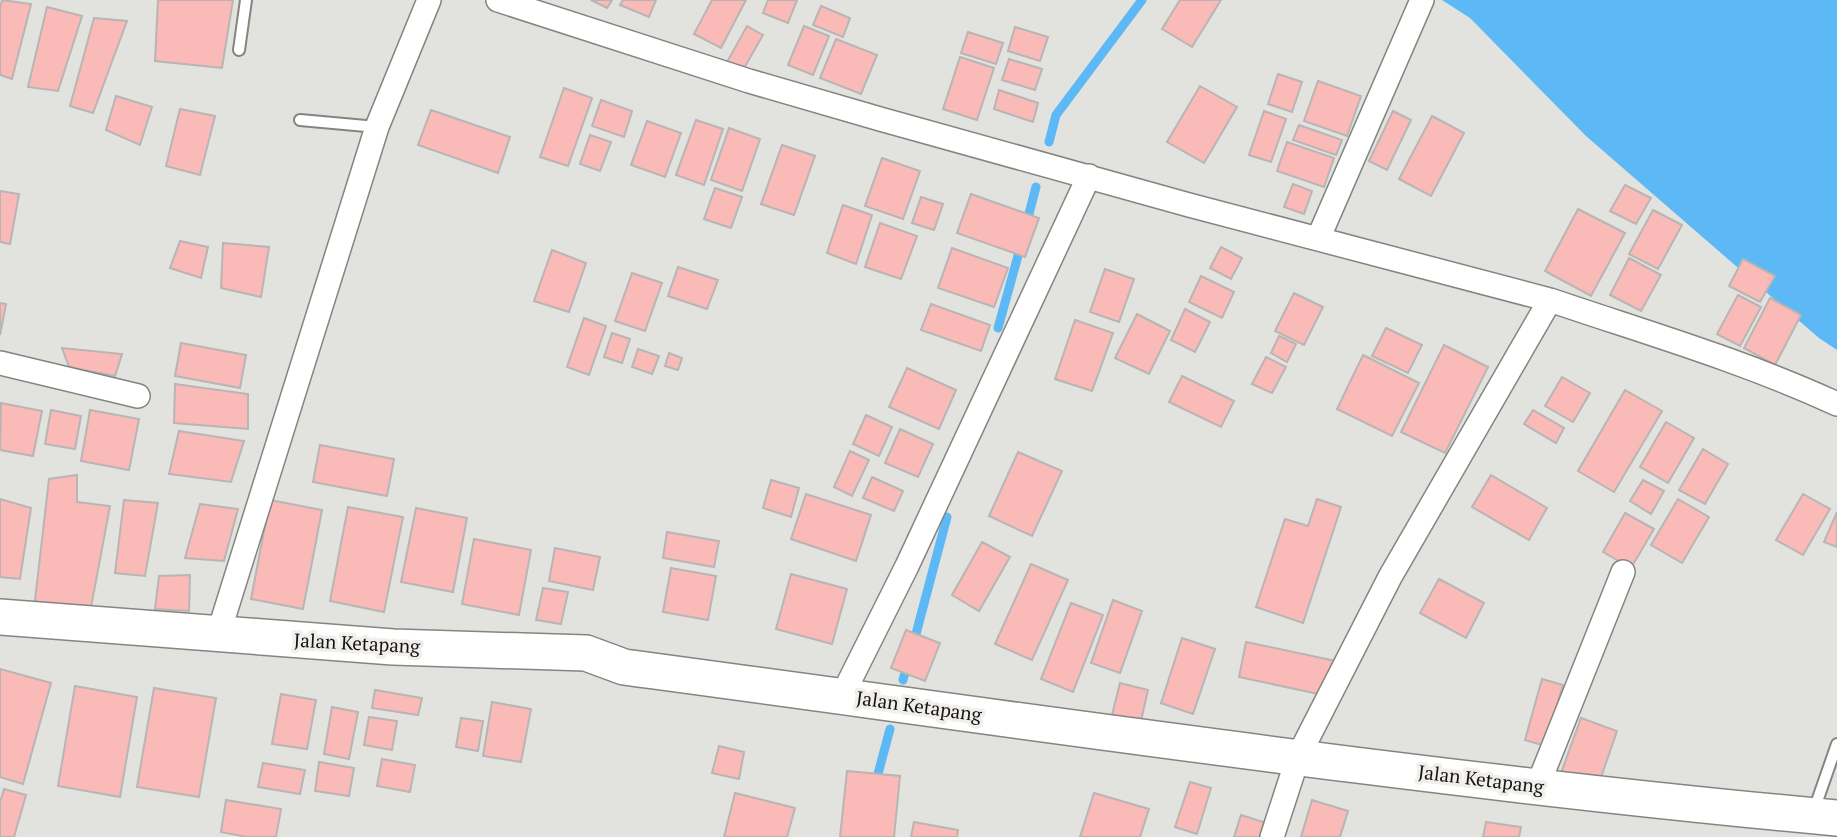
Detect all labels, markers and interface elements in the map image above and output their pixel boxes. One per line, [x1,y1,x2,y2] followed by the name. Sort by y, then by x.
[293,627,422,658] street label: Jalan Ketapang
[855,684,984,727] street label: Jalan Ketapang
[1417,758,1546,799] street label: Jalan Ketapang

